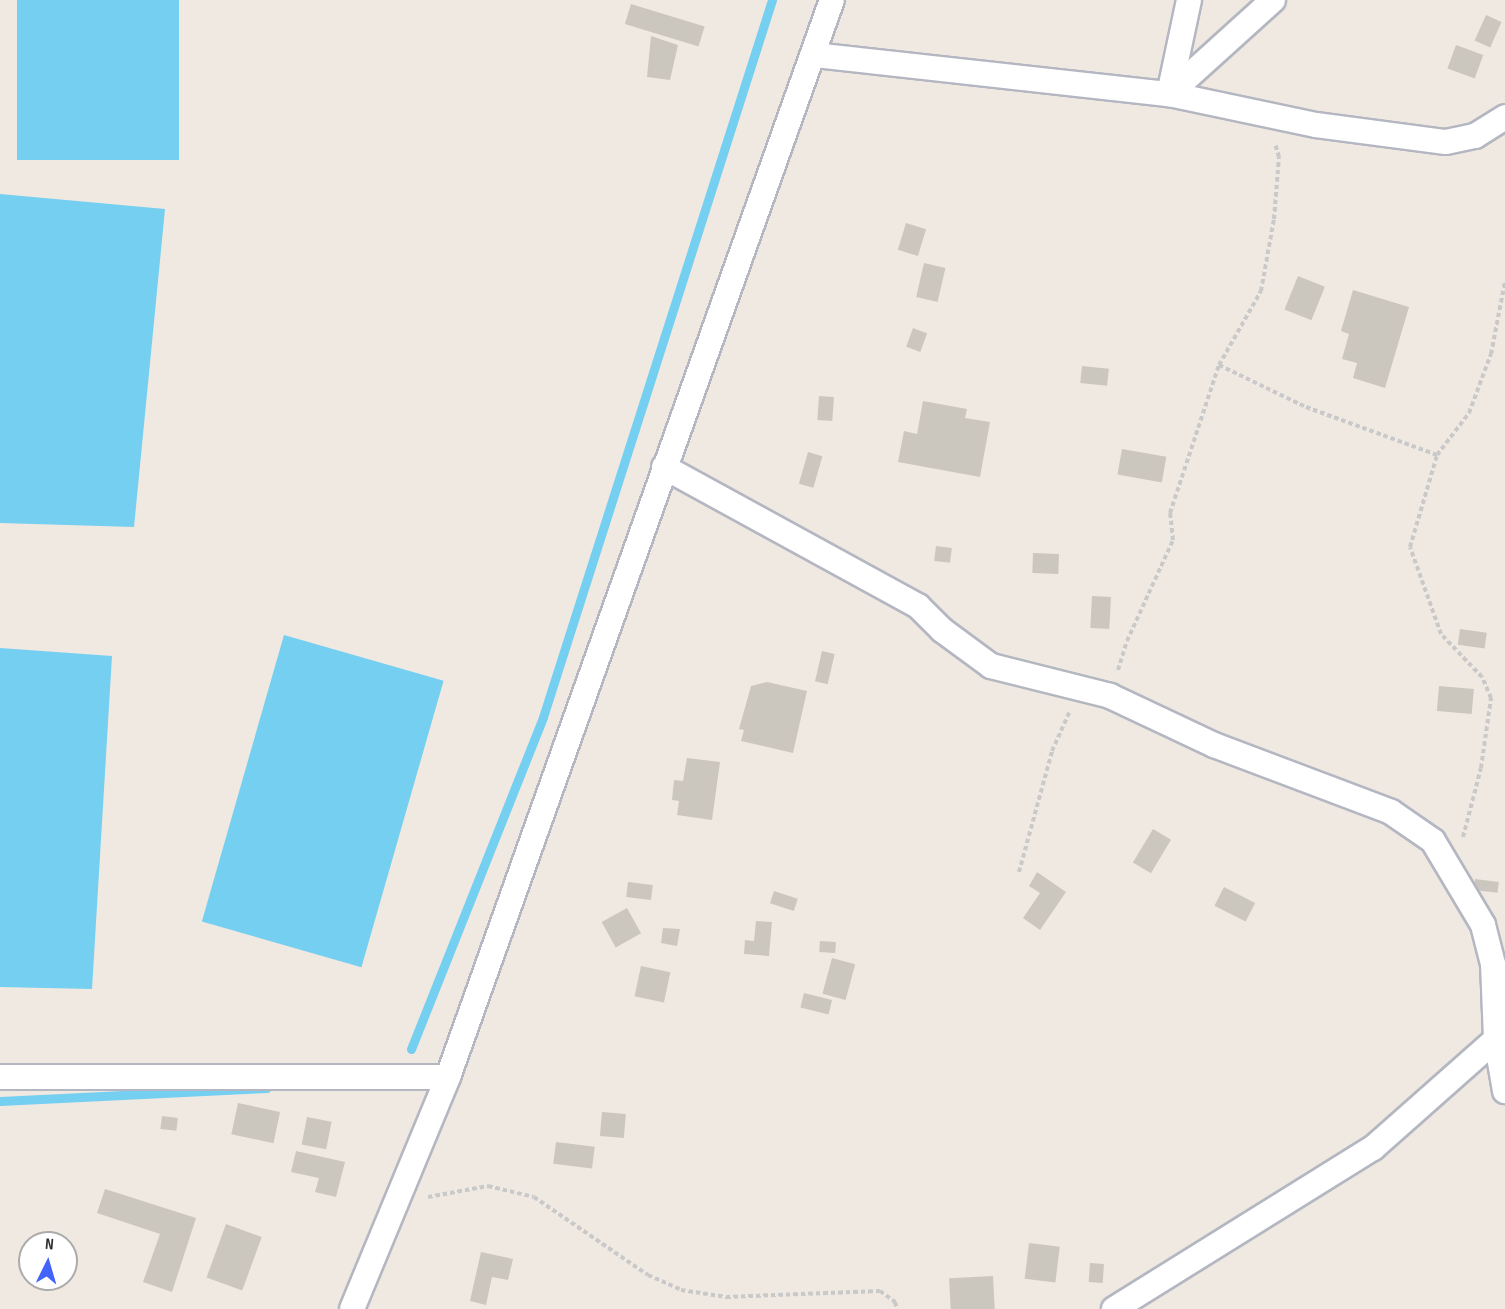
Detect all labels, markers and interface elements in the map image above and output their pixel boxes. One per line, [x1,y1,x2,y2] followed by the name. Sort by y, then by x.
[18,1231,78,1291] north arrow
[44,1235,55,1254] text: N

